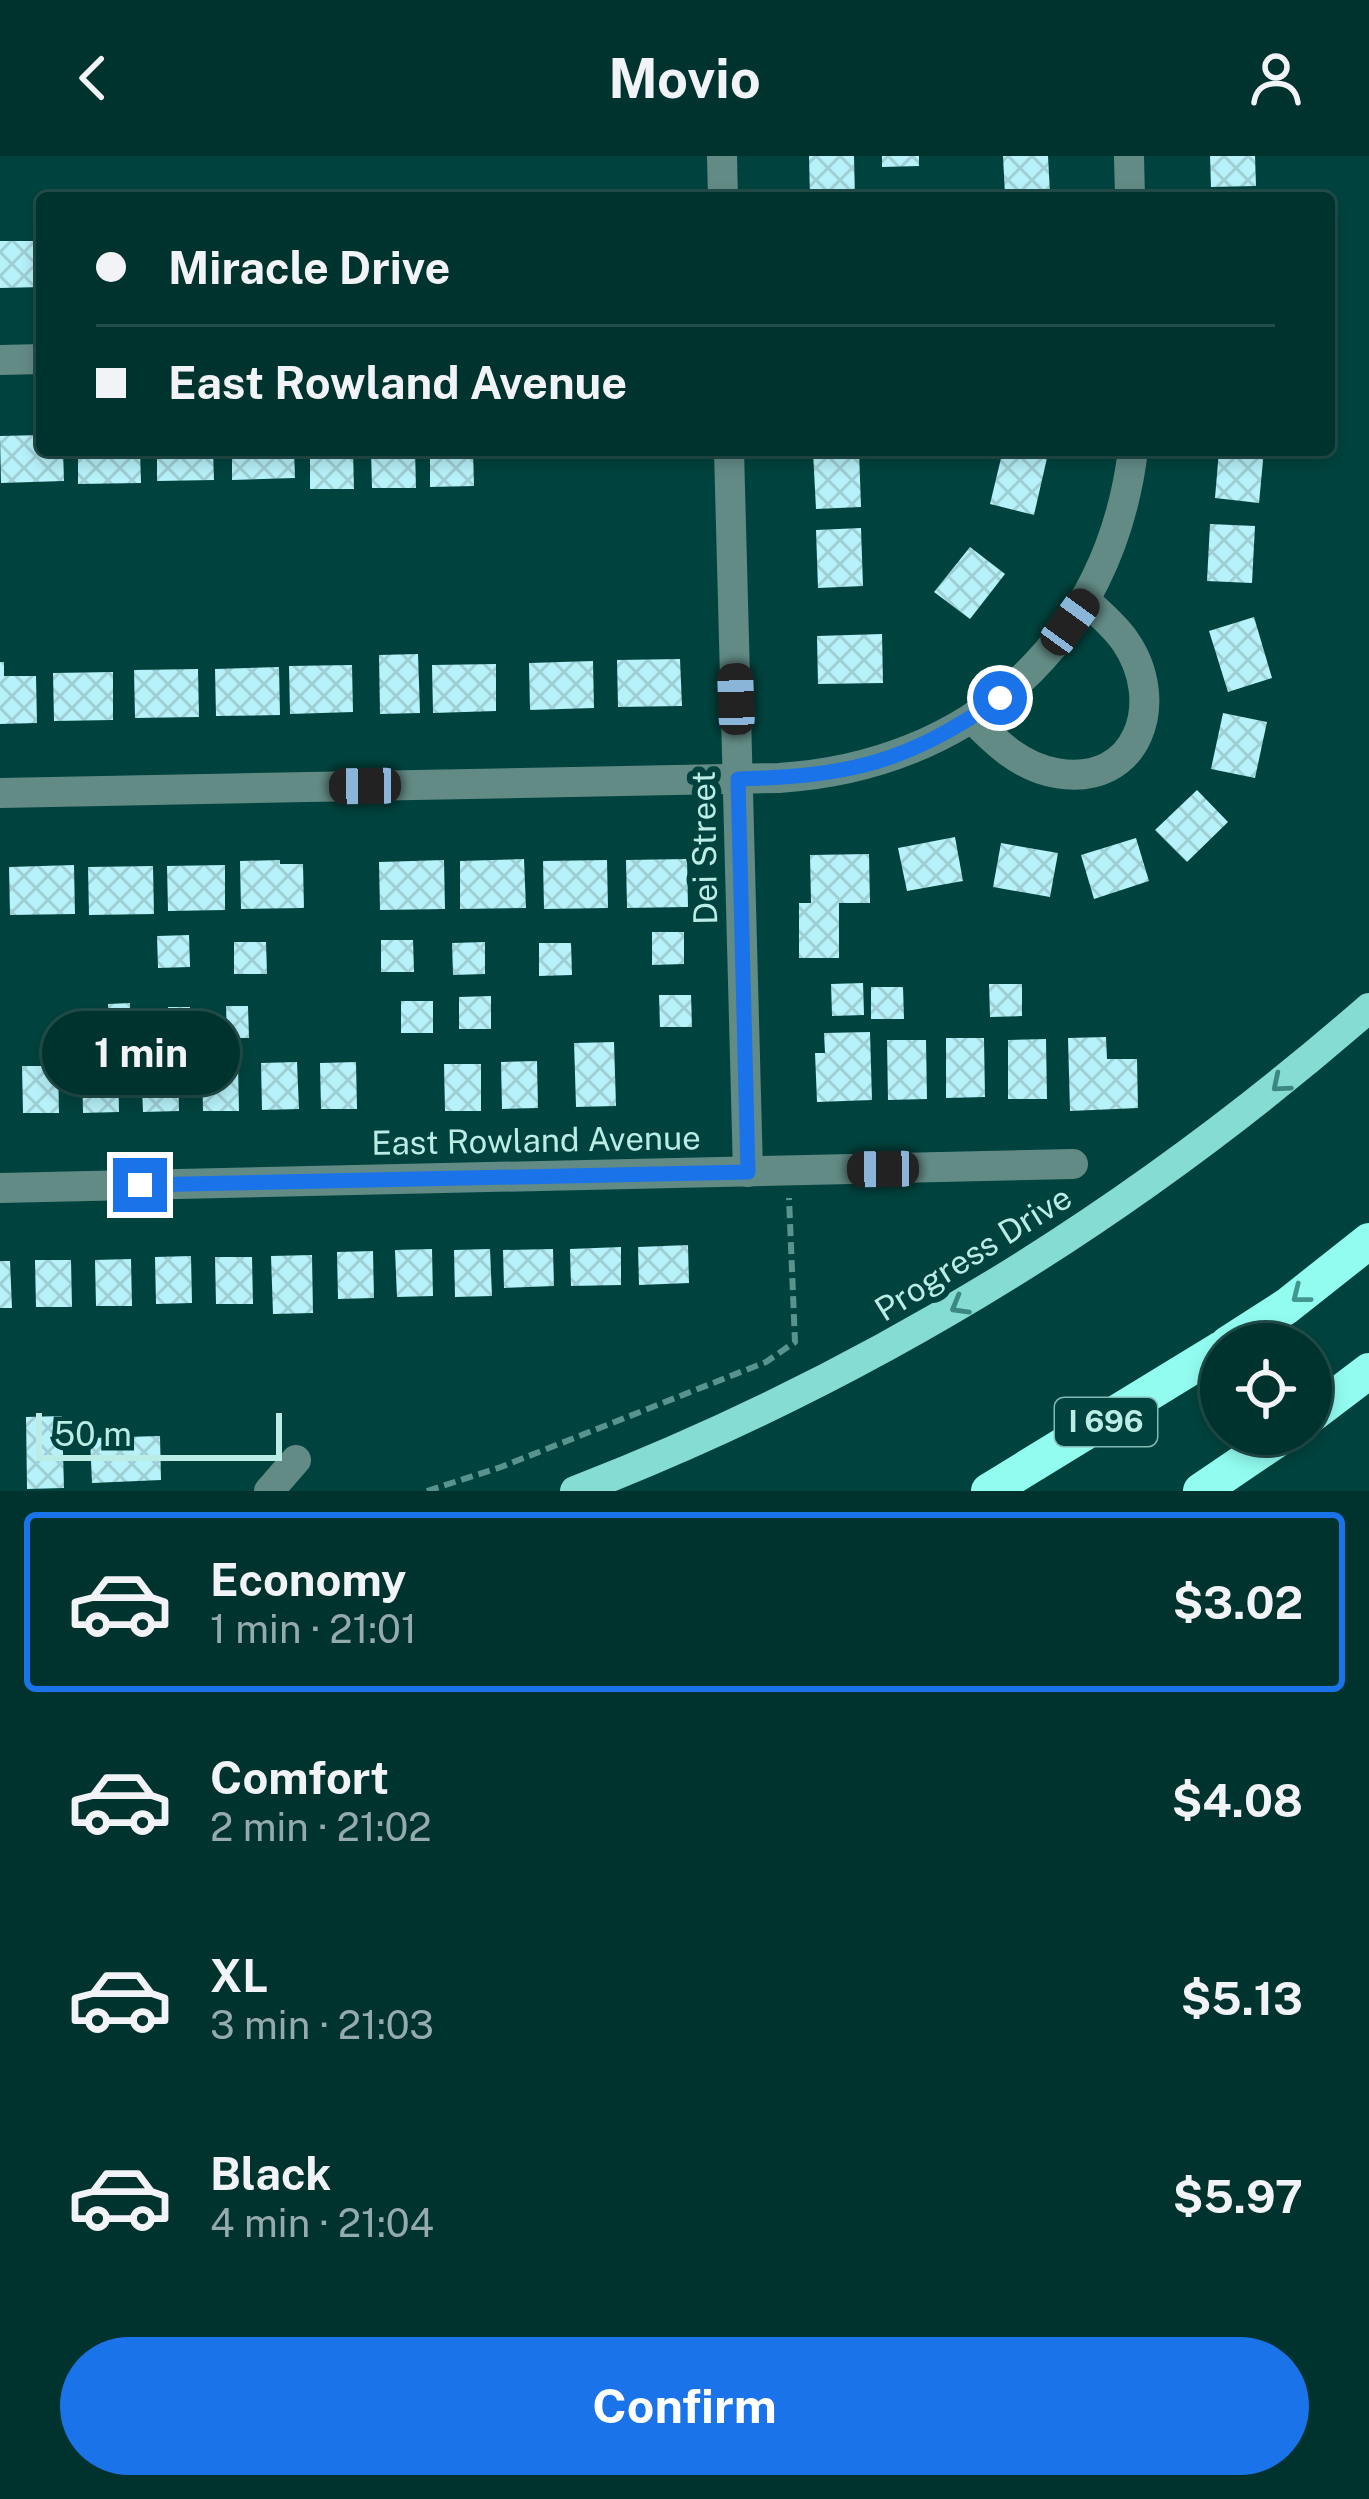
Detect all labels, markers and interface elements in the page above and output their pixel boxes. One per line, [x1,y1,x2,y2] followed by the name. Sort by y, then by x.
[60,45,126,111] icon: back
[1243,45,1309,111] icon: person
[608,47,761,110] text: Movio
[168,241,450,294] text: Miracle Drive
[168,356,627,409] text: East Rowland Avenue
[1034,582,1106,662] car
[717,662,755,736] car
[973,671,1027,725] route start
[329,767,401,805] car
[684,771,724,925] street label: Dei Street
[41,1011,239,1095] callout: 1 min
[94,1030,188,1076] text: 1 min
[1271,1069,1293,1091] one-way arrow
[371,1118,701,1162] street label: East Rowland Avenue
[847,1150,919,1188] car
[113,1158,167,1212] route end
[868,1177,1078,1329] street label: Progress Drive
[1292,1281,1314,1302] one-way arrow
[951,1291,972,1314] one-way arrow
[1200,1323,1332,1455] map controls
[1200,1323,1332,1455] button: locate
[1055,1398,1157,1446] road number: I 696
[36,1407,282,1460] scale bar
[54,1415,132,1453] text: 50 m
[66,1548,174,1656] icon: car
[210,1553,406,1606] text: Economy
[1173,1576,1303,1629] text: $3.02
[210,1606,417,1652] text: 1 min · 21:01
[66,1746,174,1854] icon: car
[210,1751,389,1804] text: Comfort
[1172,1774,1303,1827] text: $4.08
[210,1804,432,1850] text: 2 min · 21:02
[66,1944,174,2052] icon: car
[210,1949,268,2002] text: XL
[1181,1972,1303,2025] text: $5.13
[210,2002,434,2048] text: 3 min · 21:03
[66,2142,174,2250] icon: car
[210,2147,331,2200] text: Black
[1173,2170,1303,2223] text: $5.97
[210,2200,434,2246] text: 4 min · 21:04
[60,2337,1309,2475] button: Confirm

